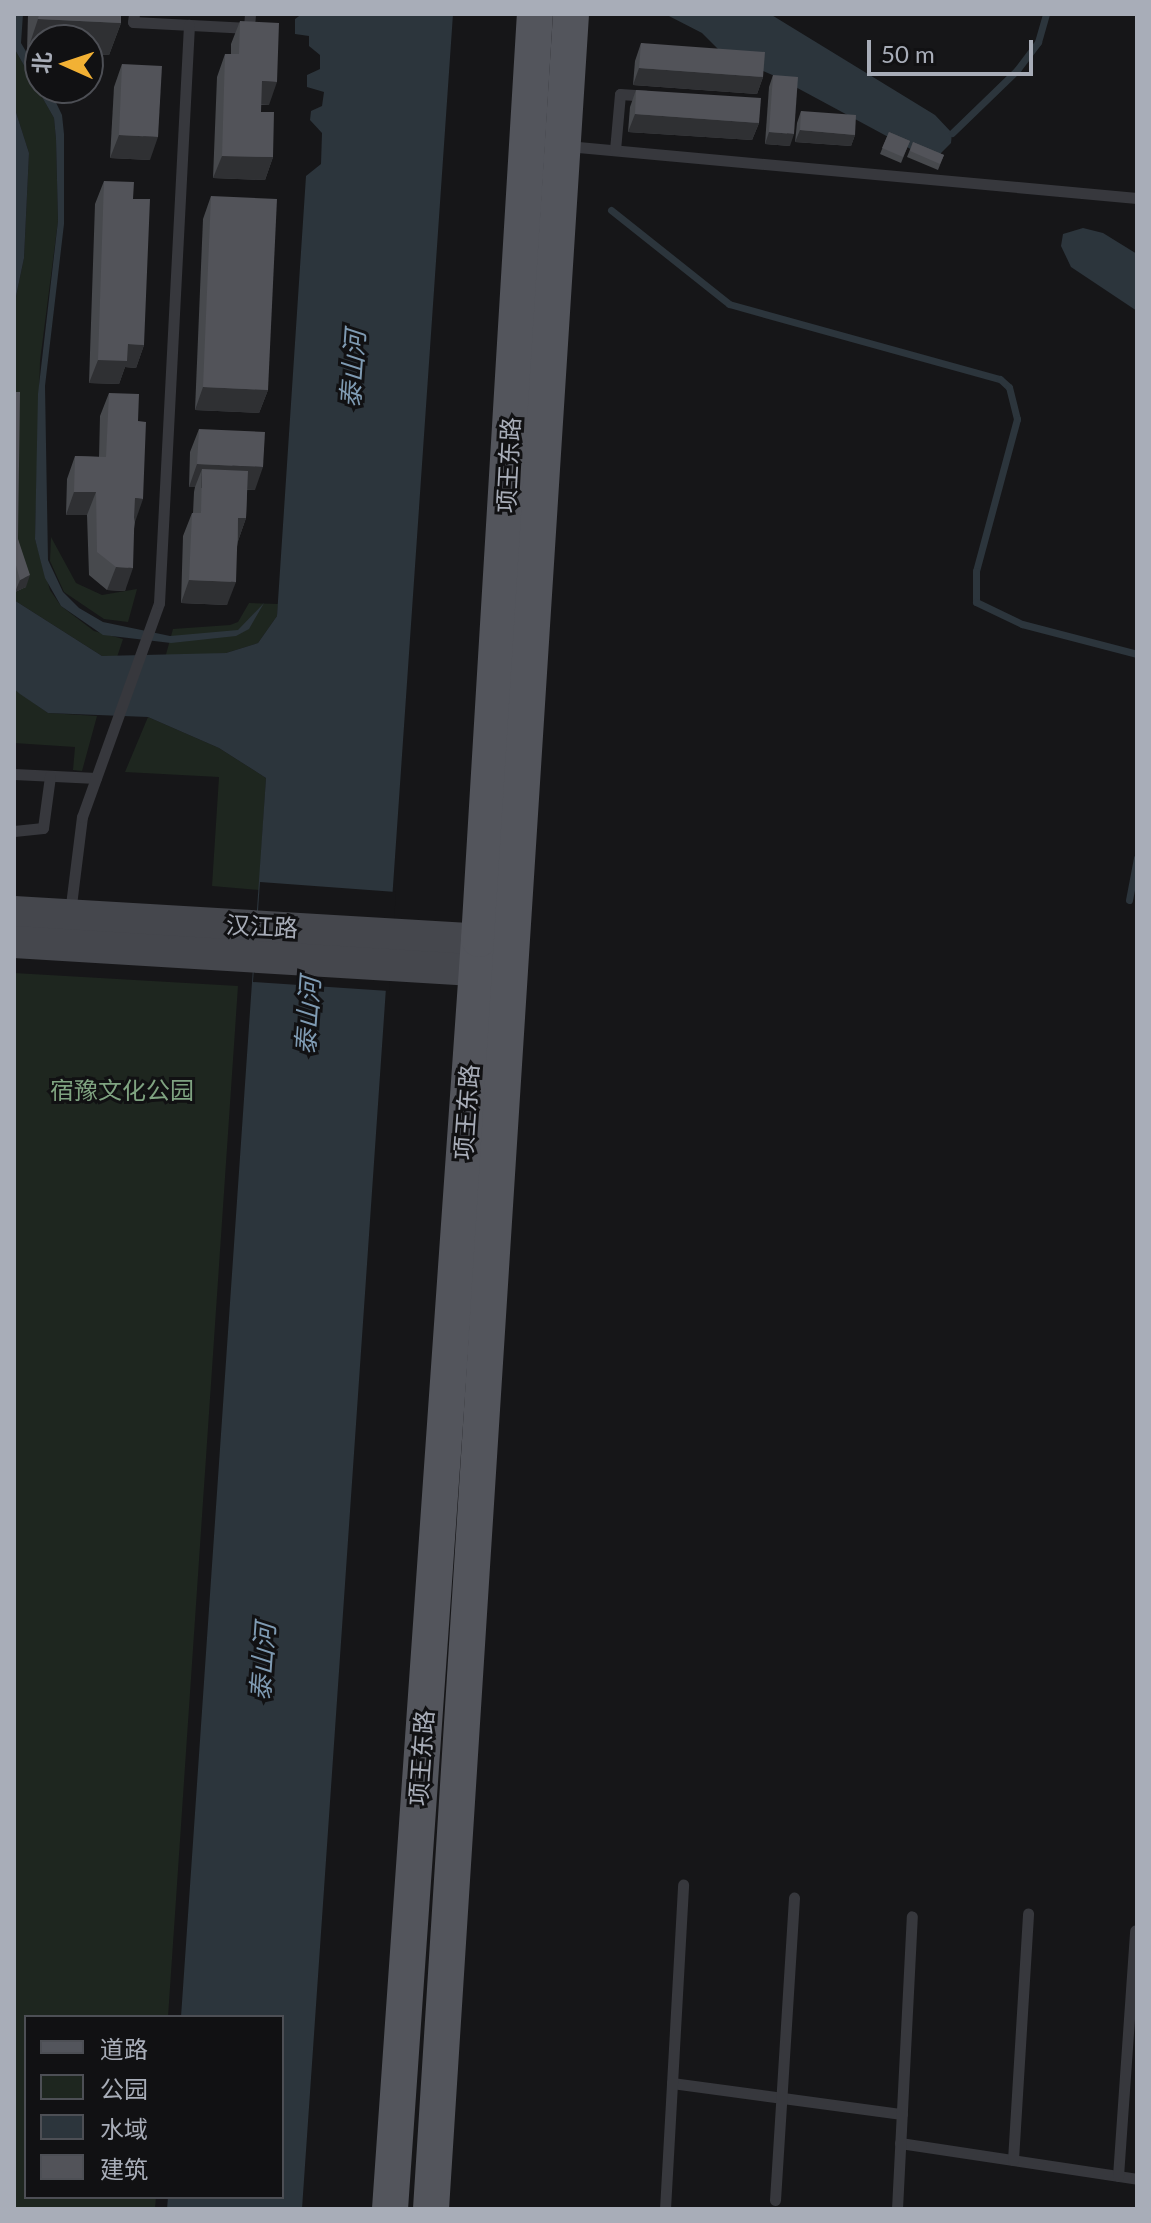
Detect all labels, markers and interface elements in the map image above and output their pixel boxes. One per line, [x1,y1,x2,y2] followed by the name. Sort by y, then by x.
[24,24,104,104] north arrow
[871,24,1037,74] scale bar
[881,39,935,68] text: 50 m
[27,51,56,75] text: 北
[335,329,371,409] water label: 泰山河
[491,416,525,514] street label: 项王东路
[225,910,299,942] street label: 汉江路
[290,976,326,1056] water label: 泰山河
[448,1063,484,1161] street label: 项王东路
[50,1076,194,1104] park label: 宿豫文化公园
[245,1622,281,1702] water label: 泰山河
[403,1709,439,1807] street label: 项王东路
[24,2015,284,2199] legend
[100,2034,148,2063] text: 道路
[100,2074,148,2103] text: 公园
[100,2114,148,2143] text: 水域
[100,2154,148,2183] text: 建筑

